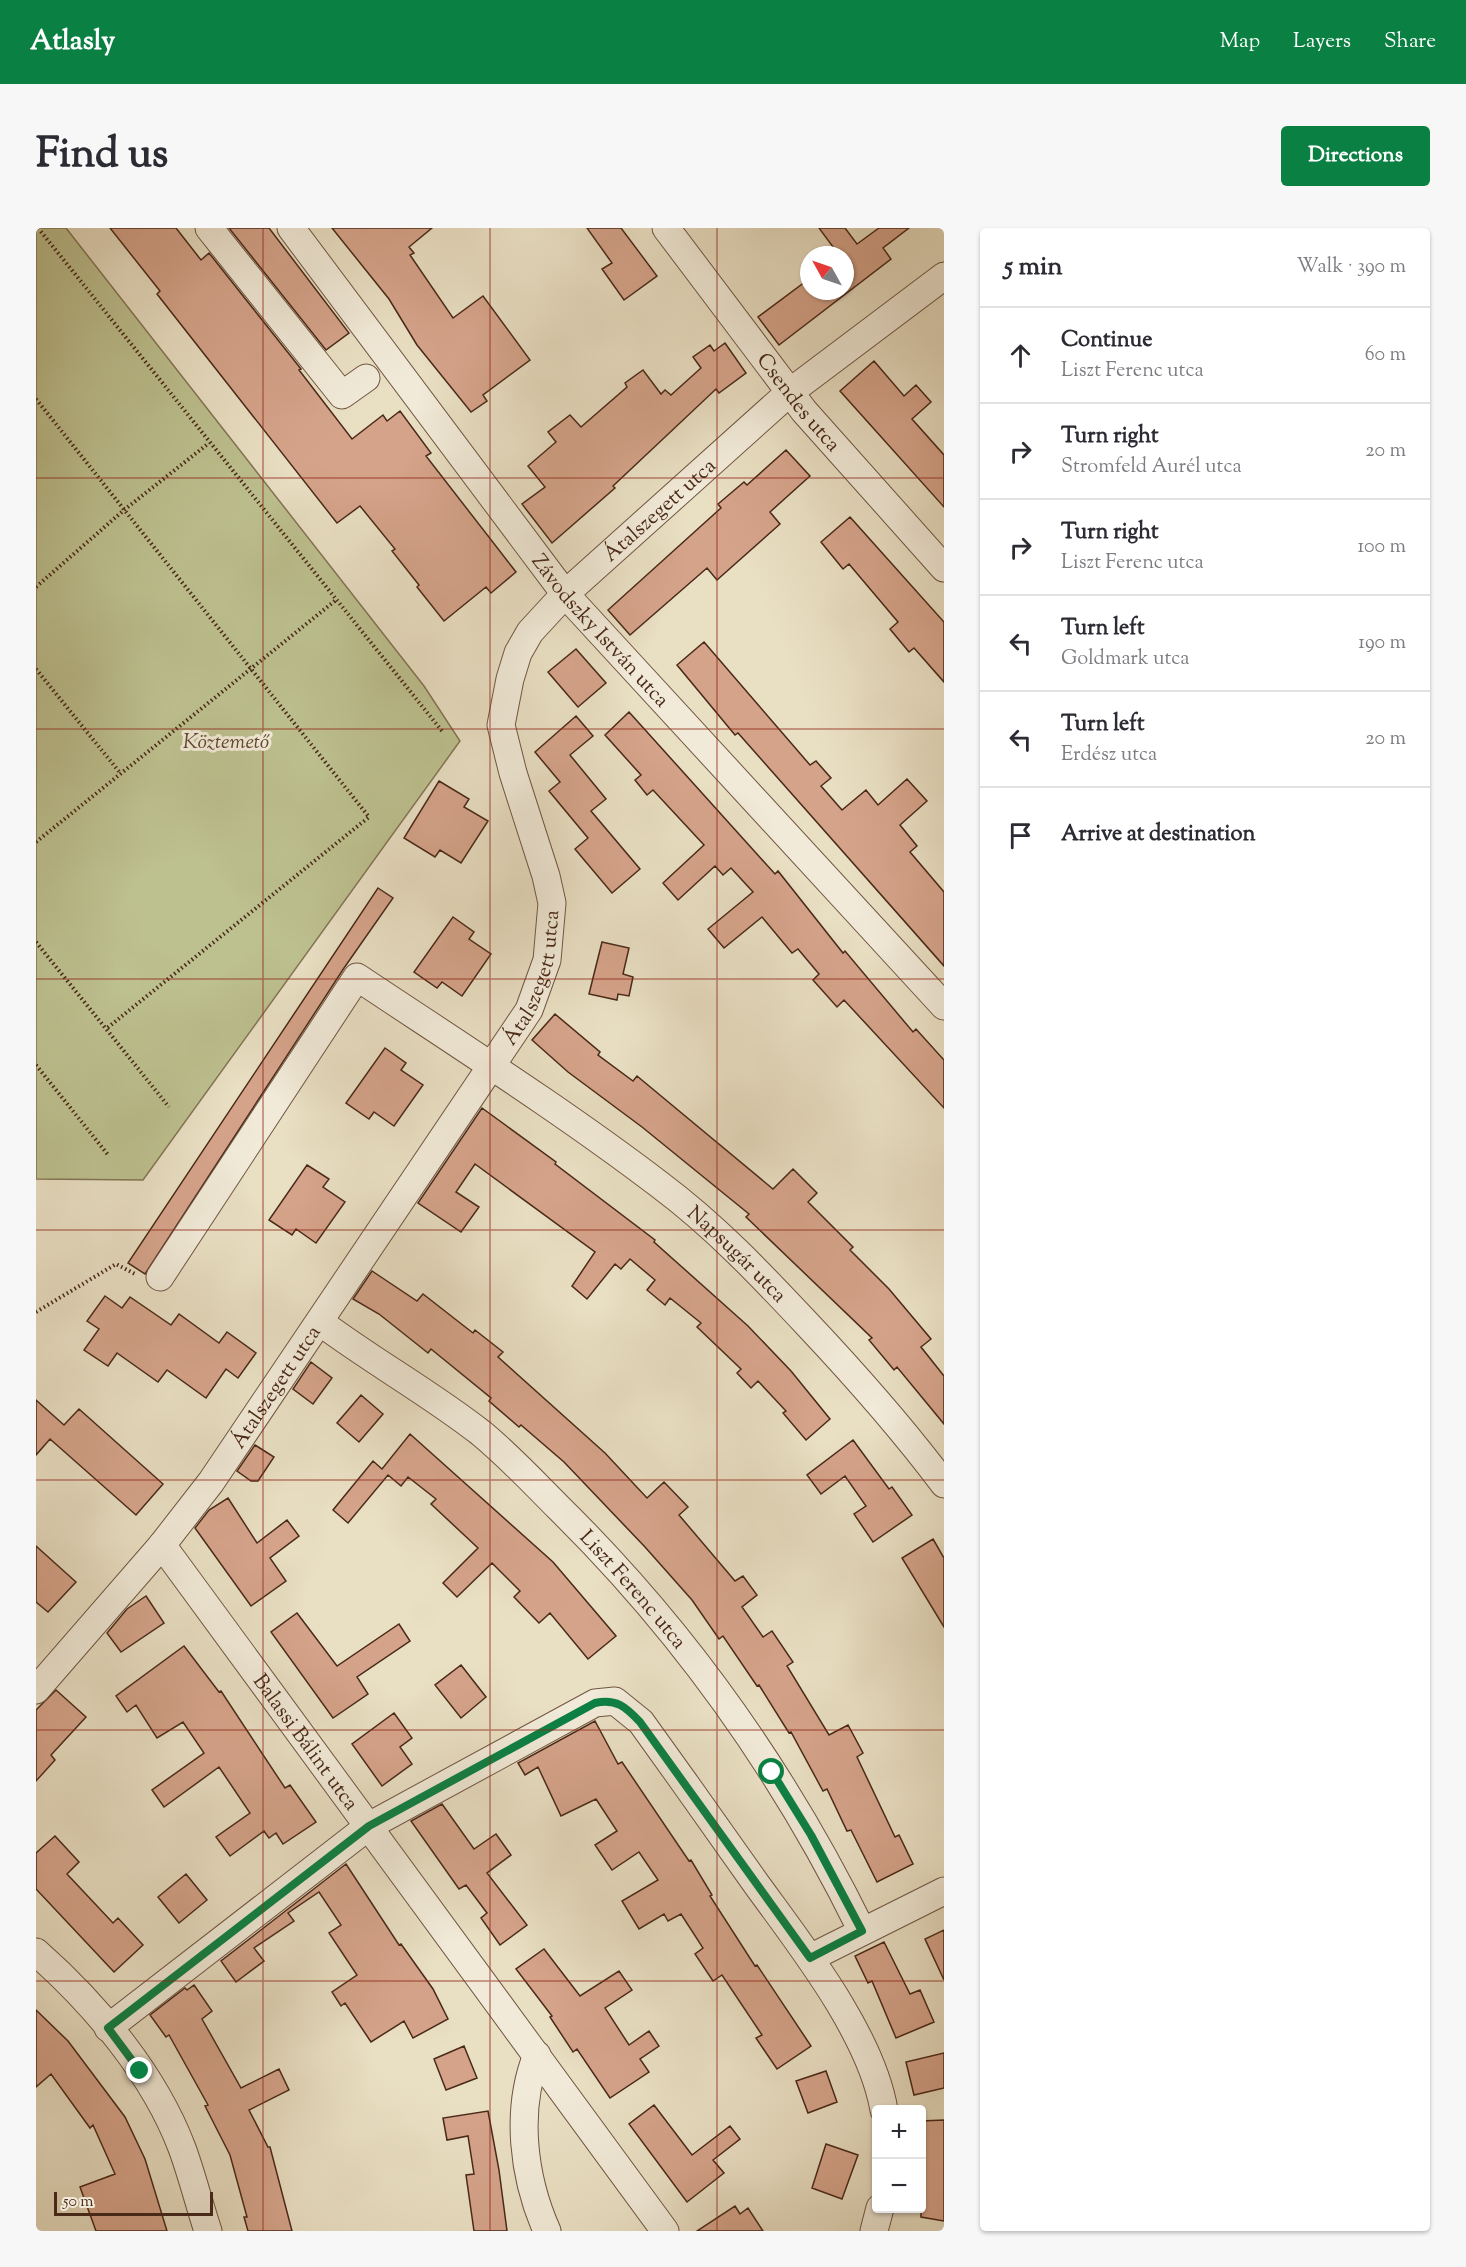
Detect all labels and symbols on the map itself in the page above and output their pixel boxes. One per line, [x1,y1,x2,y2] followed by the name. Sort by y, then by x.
[800,246,854,300] north arrow
[748,347,847,460] street label: Csendes utca
[597,452,724,570] street label: Átalszegett utca
[523,549,675,715] street label: Závodszky István utca
[183,728,270,758] park label: Köztemető
[496,909,568,1052] street label: Átalszegett utca
[680,1200,793,1311] street label: Napsugár utca
[225,1320,329,1455] street label: Átalszegett utca
[572,1524,693,1657] street label: Liszt Ferenc utca
[245,1669,365,1818] street label: Balassi Bálint utca
[758,1758,784,1784] route start
[126,2057,152,2083] route end
[54,2189,213,2216] scale bar

